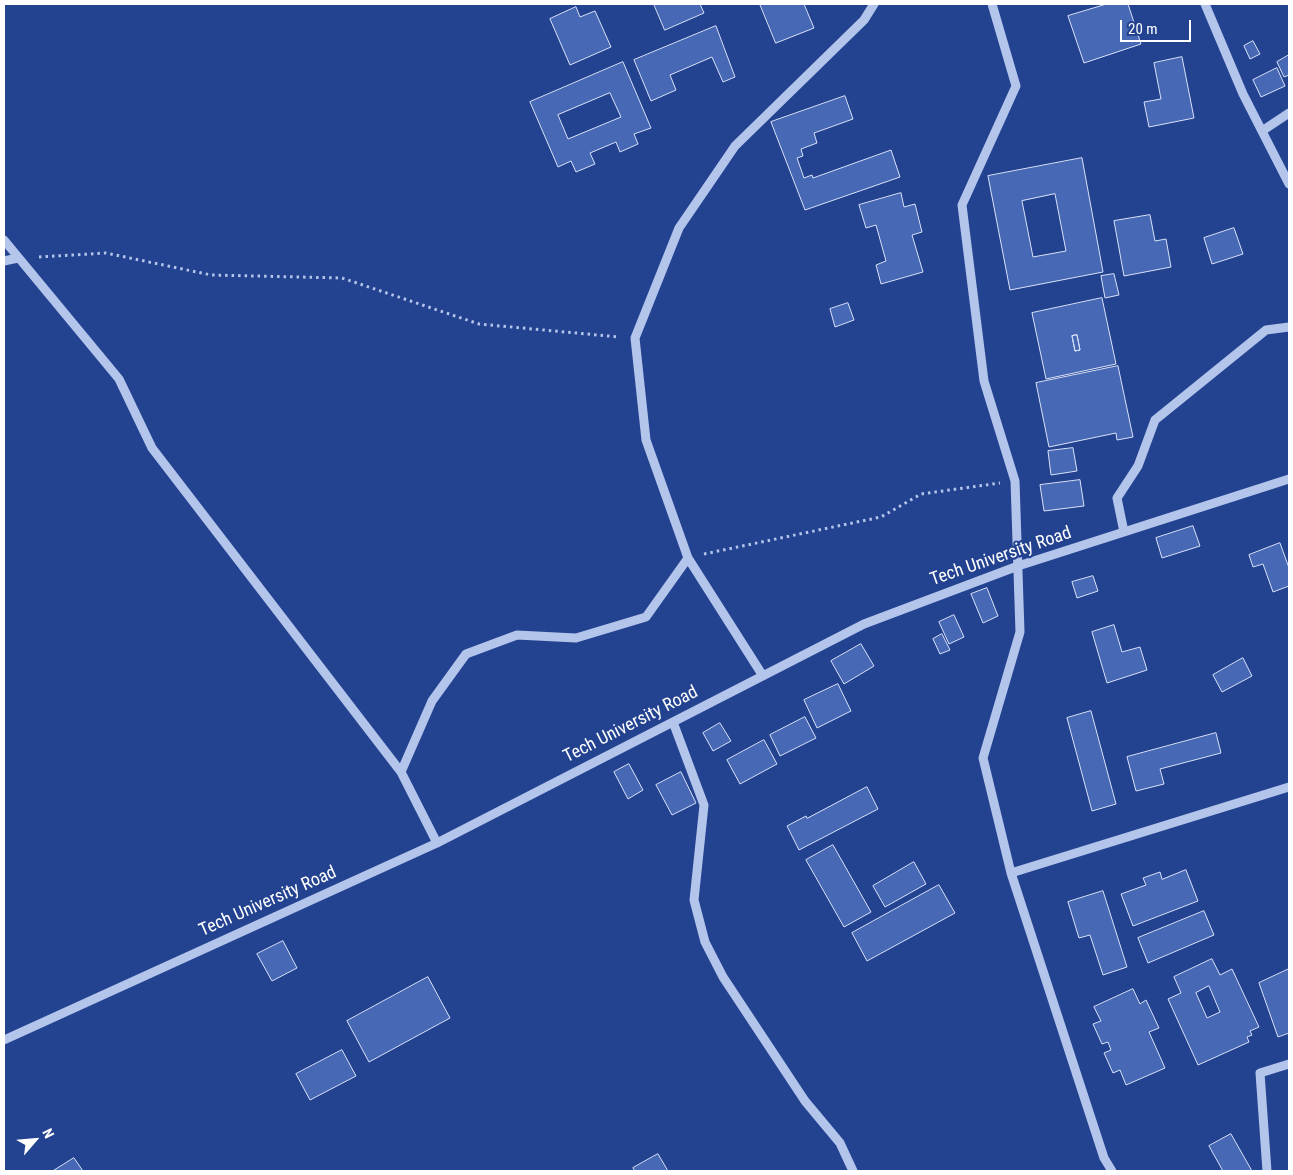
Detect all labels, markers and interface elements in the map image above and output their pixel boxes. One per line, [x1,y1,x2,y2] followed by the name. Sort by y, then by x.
[1123,10,1194,42] scale bar
[1128,20,1158,38] text: 20 m
[928,523,1074,591] street label: Tech University Road
[560,682,702,768] street label: Tech University Road
[196,862,340,942] street label: Tech University Road
[10,1115,60,1165] north arrow
[39,1126,57,1141] text: N

